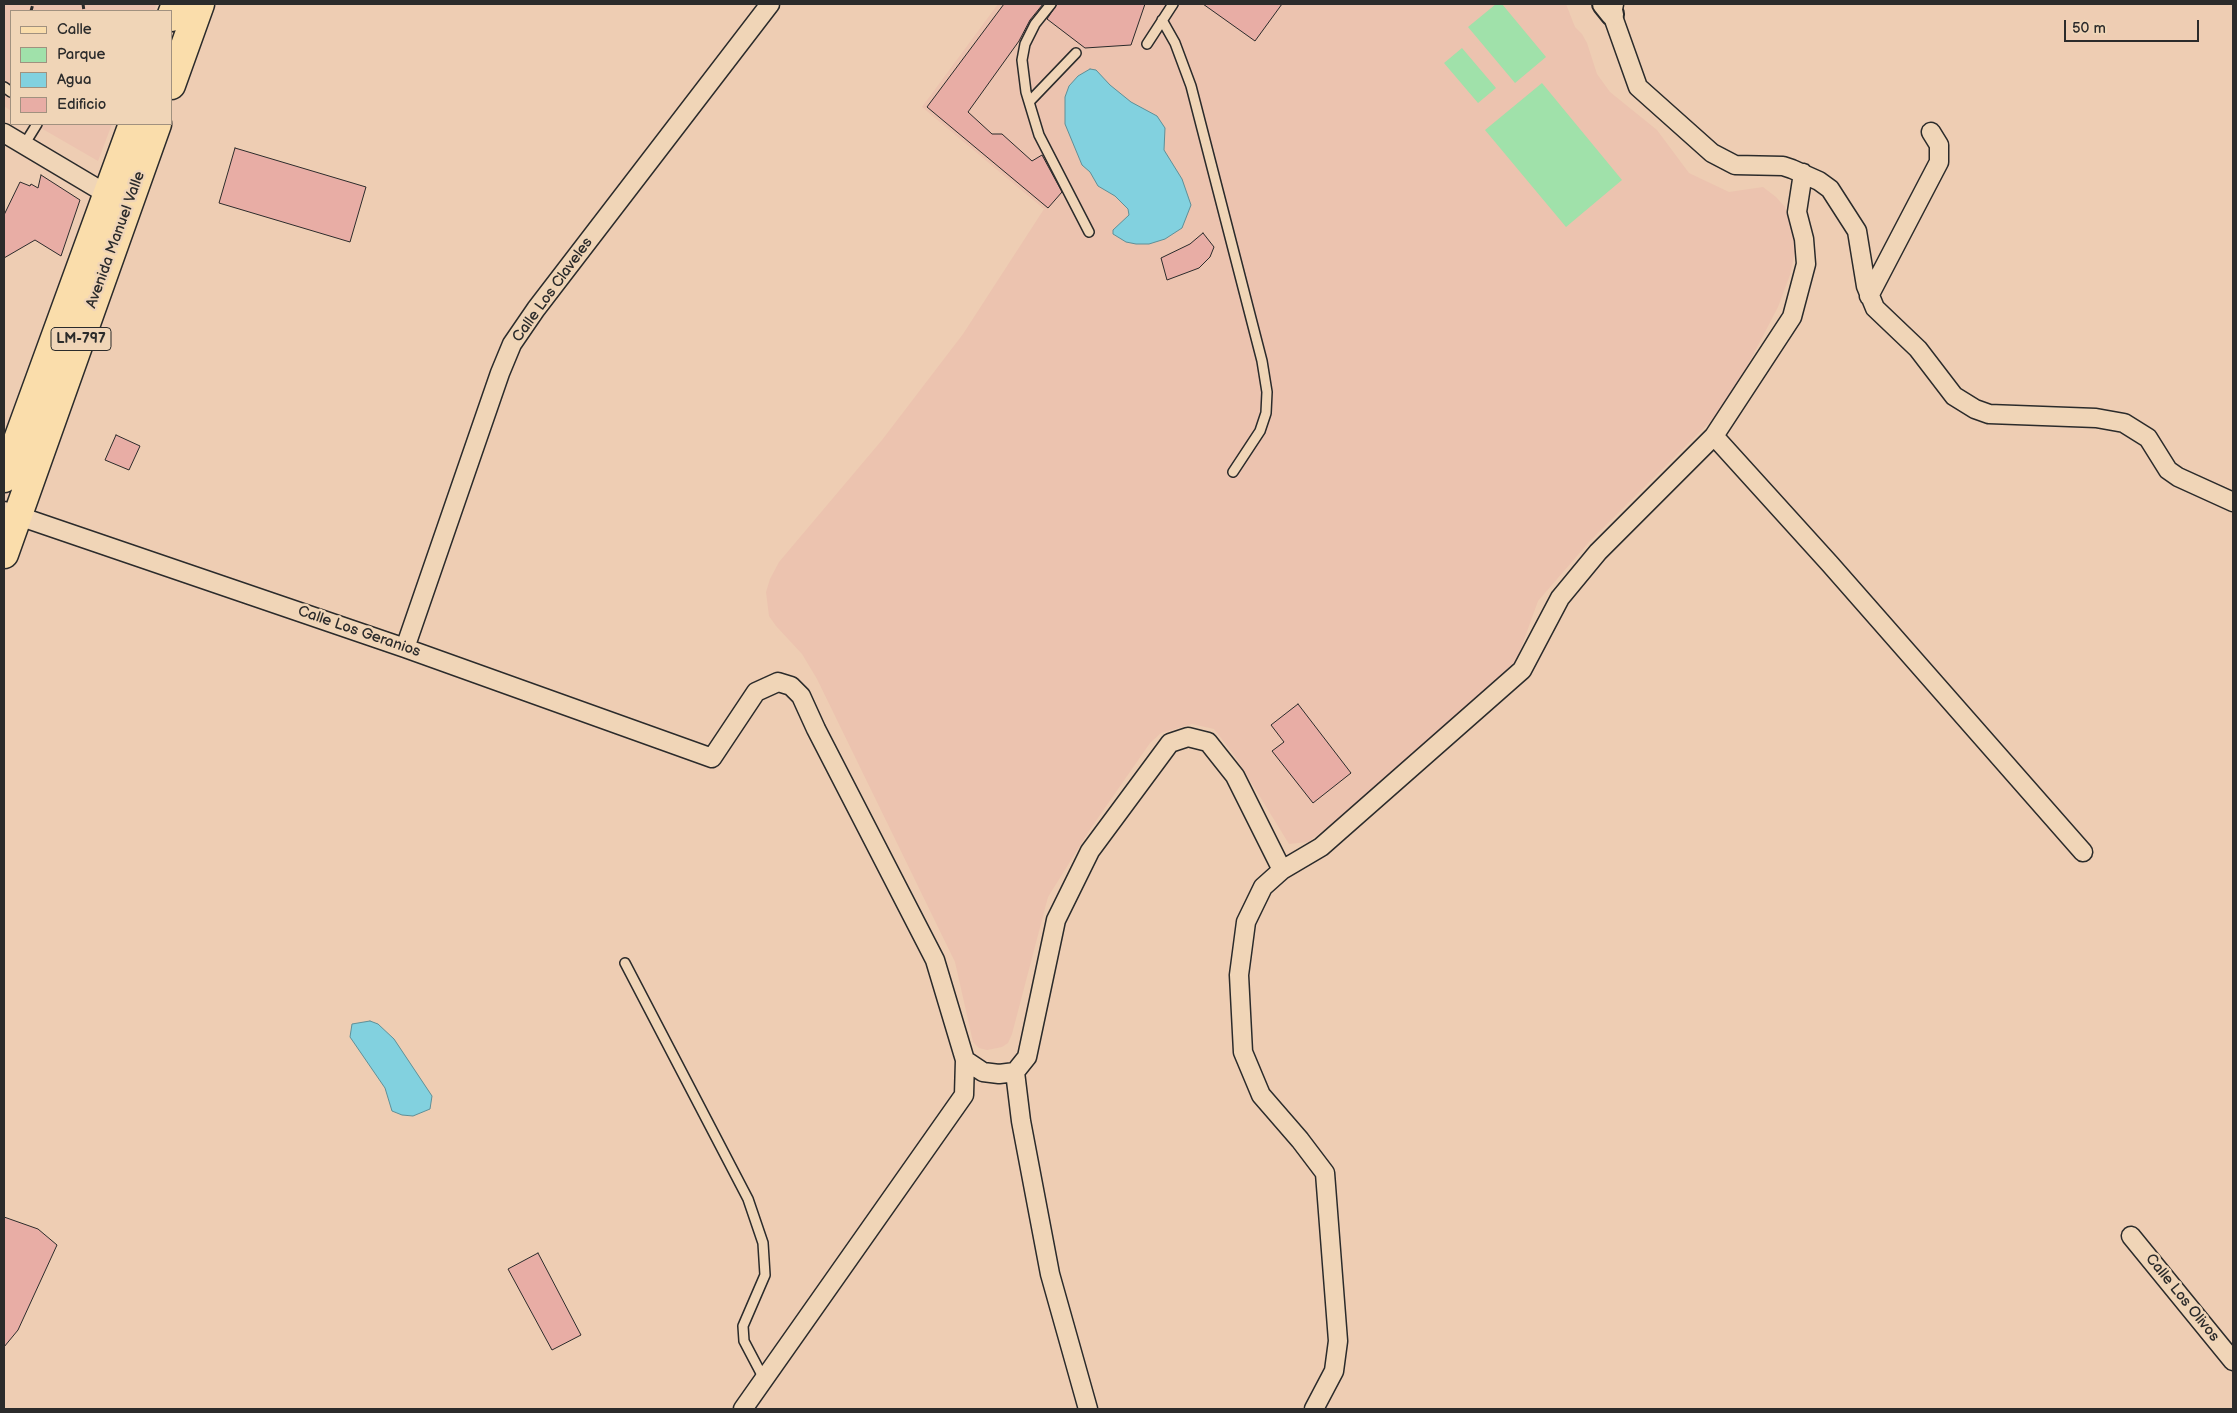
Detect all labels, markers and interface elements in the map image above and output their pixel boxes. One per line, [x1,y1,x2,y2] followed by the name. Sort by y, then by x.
[10,10,172,125] legend
[2067,10,2202,42] scale bar
[2072,19,2106,38] text: 50 m
[57,20,92,39] text: Calle
[57,45,105,64] text: Parque
[57,70,91,89] text: Agua
[57,95,106,114] text: Edificio
[83,169,149,311] street label: Avenida Manuel Valle
[509,234,597,346] street label: Calle Los Claveles
[51,328,111,350] road number: LM-797
[295,603,423,661] street label: Calle Los Geranios
[2141,1251,2223,1345] street label: Calle Los Olivos

